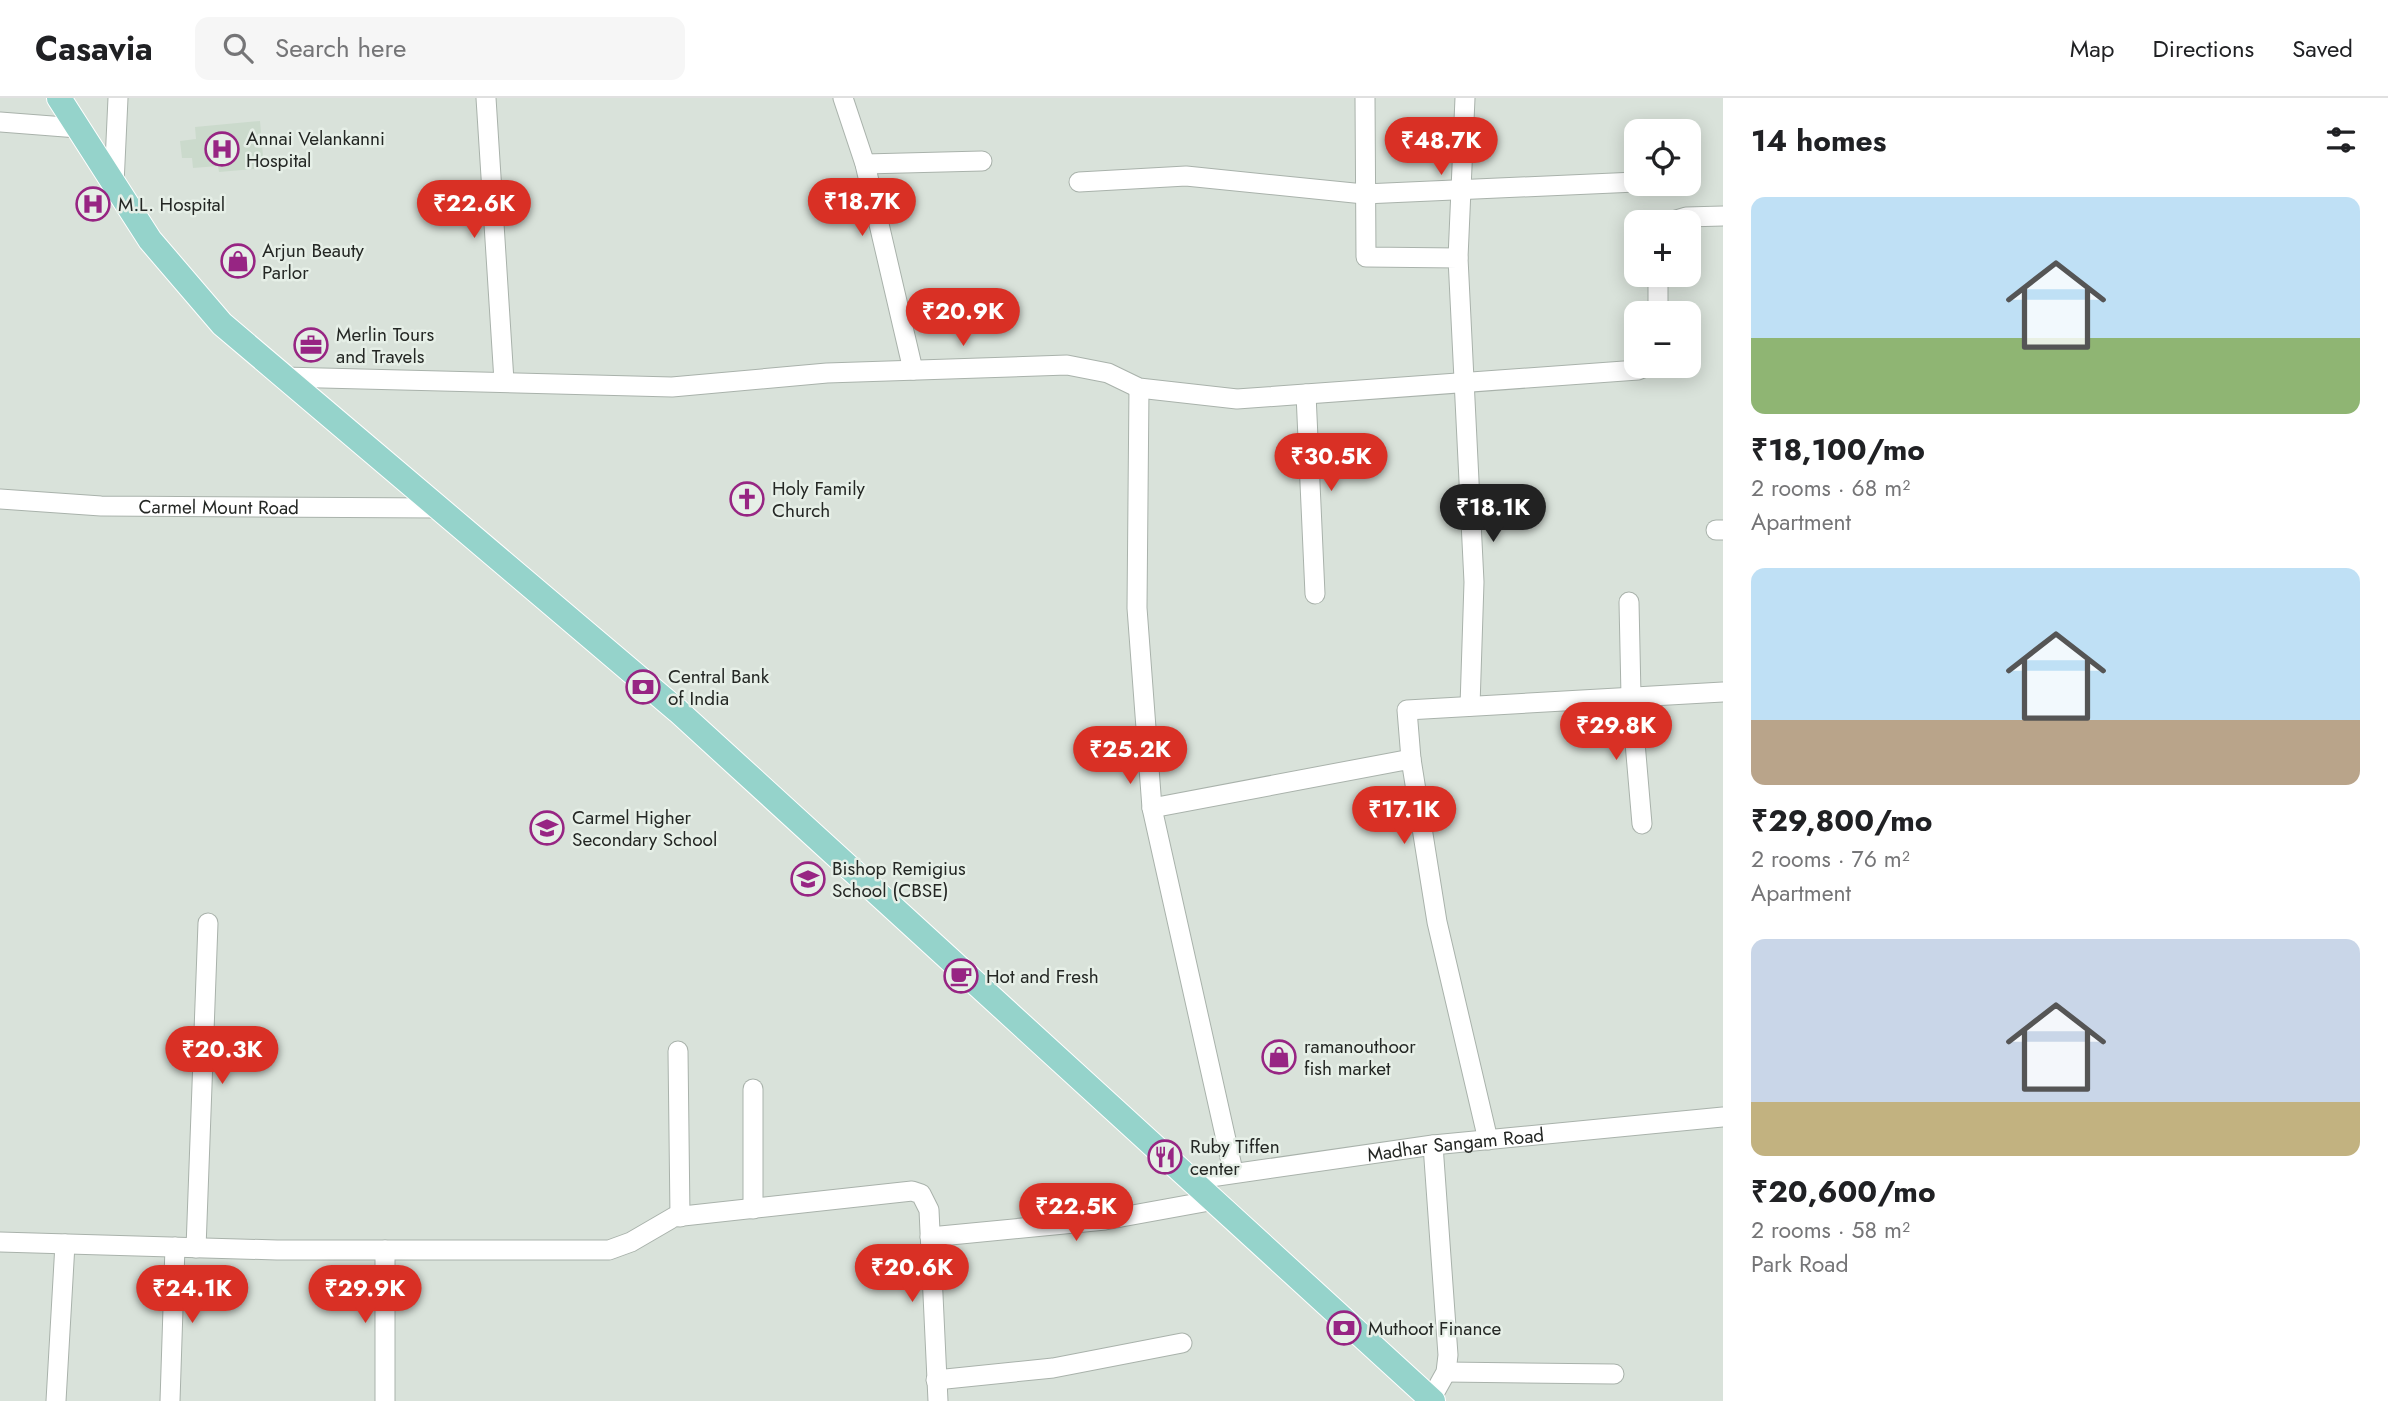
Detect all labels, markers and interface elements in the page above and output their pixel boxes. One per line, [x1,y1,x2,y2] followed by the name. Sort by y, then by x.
[195,17,685,80] search box
[35,25,153,72] text: Casavia
[219,29,257,67] icon: search
[275,29,406,67] text: Search here
[2070,31,2115,66] text: Map
[2153,31,2254,66] text: Directions
[2292,31,2353,66] text: Saved
[1384,118,1498,177] pin: ₹48.7K
[1624,119,1701,378] map controls
[1624,119,1701,196] button: locate
[1751,119,1886,162] text: 14 homes
[2322,121,2360,159] icon: filters
[1401,123,1481,157] text: ₹48.7K
[246,125,385,174] place label: Annai Velankanni Hospital
[203,130,241,168] hospital icon: Annai Velankanni Hospital
[805,178,919,238] pin: ₹18.7K
[417,180,531,240] pin: ₹22.6K
[824,184,900,218] text: ₹18.7K
[74,185,112,223] hospital icon: M.L. Hospital
[433,186,515,220] text: ₹22.6K
[118,191,225,218] place label: M.L. Hospital
[1624,210,1701,287] button: +
[262,237,365,286] place label: Arjun Beauty Parlor
[219,242,257,280] shop icon: Arjun Beauty Parlor
[1993,242,2119,368] icon: home
[906,288,1020,348] pin: ₹20.9K
[922,294,1004,328] text: ₹20.9K
[1624,301,1701,378] button: −
[336,321,434,370] place label: Merlin Tours and Travels
[292,326,330,364] office icon: Merlin Tours and Travels
[1751,428,1925,471] text: ₹18,100/mo
[1274,434,1388,493] pin: ₹30.5K
[1291,439,1371,473] text: ₹30.5K
[1751,471,1910,505] text: 2 rooms · 68 m²
[772,475,866,524] place label: Holy Family Church
[728,480,766,518] church icon: Holy Family Church
[1436,484,1550,544] pin: ₹18.1K
[1456,490,1530,524] text: ₹18.1K
[138,493,299,521] street label: Carmel Mount Road
[1751,505,1851,539] text: Apartment
[1993,613,2119,739] icon: home
[668,663,770,712] place label: Central Bank of India
[624,668,662,706] bank icon: Central Bank of India
[1559,702,1673,762] pin: ₹29.8K
[1576,708,1656,742] text: ₹29.8K
[1073,726,1187,786] pin: ₹25.2K
[1089,732,1171,766] text: ₹25.2K
[1347,786,1461,846] pin: ₹17.1K
[1368,792,1440,826] text: ₹17.1K
[1751,799,1933,842] text: ₹29,800/mo
[572,804,717,853] place label: Carmel Higher Secondary School
[528,809,566,847] school or university icon: Carmel Higher Secondary School
[1751,842,1910,876] text: 2 rooms · 76 m²
[832,855,966,904] place label: Bishop Remigius School (CBSE)
[789,860,827,898] school or university icon: Bishop Remigius School (CBSE)
[1751,876,1851,910] text: Apartment
[942,957,980,995] cafe icon: Hot and Fresh
[986,963,1099,990] place label: Hot and Fresh
[1993,984,2119,1110] icon: home
[165,1026,279,1086] pin: ₹20.3K
[181,1032,263,1066] text: ₹20.3K
[1304,1033,1416,1082] place label: ramanouthoor fish market
[1260,1038,1298,1076] shop icon: ramanouthoor fish market
[1365,1121,1545,1168] street label: Madhar Sangam Road
[1190,1133,1280,1182] place label: Ruby Tiffen center
[1146,1138,1184,1176] restaurant icon: Ruby Tiffen center
[1751,1170,1936,1213] text: ₹20,600/mo
[1019,1184,1133,1243] pin: ₹22.5K
[1035,1189,1117,1223] text: ₹22.5K
[1751,1213,1910,1247] text: 2 rooms · 58 m²
[855,1244,969,1304] pin: ₹20.6K
[1751,1247,1849,1281] text: Park Road
[871,1250,953,1284] text: ₹20.6K
[135,1266,249,1325] pin: ₹24.1K
[308,1266,422,1325] pin: ₹29.9K
[152,1271,232,1305] text: ₹24.1K
[325,1271,405,1305] text: ₹29.9K
[1325,1309,1363,1347] bank icon: Muthoot Finance
[1368,1315,1502,1342] place label: Muthoot Finance

